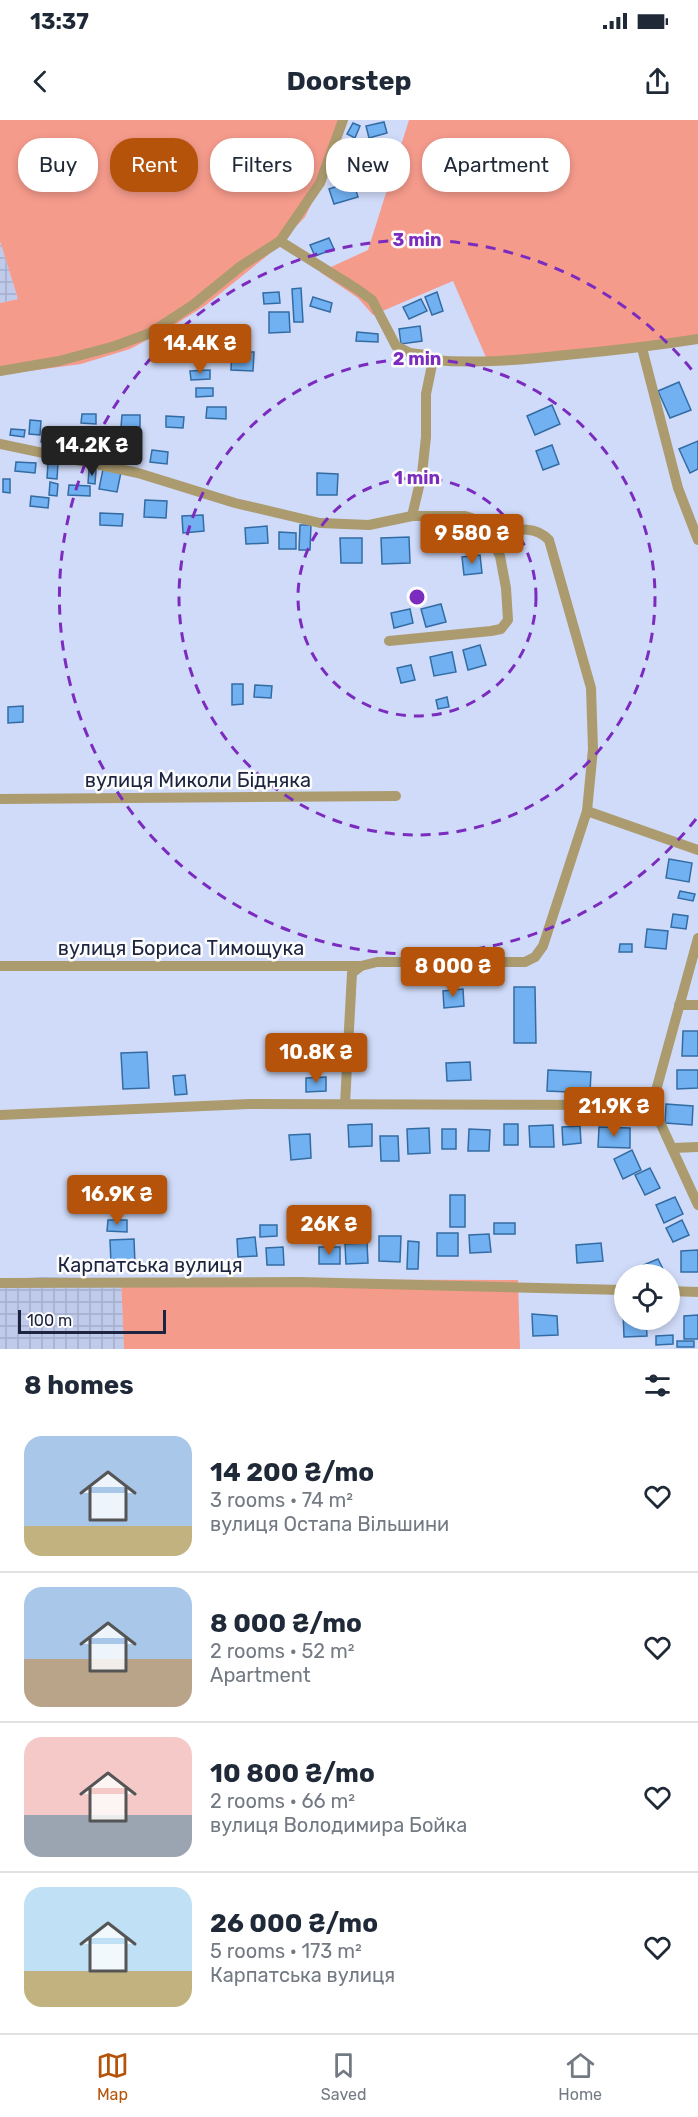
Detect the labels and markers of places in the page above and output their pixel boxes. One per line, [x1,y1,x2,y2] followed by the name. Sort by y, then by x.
[145,324,255,375] pin: 14.4K ₴
[37,426,147,477] pin: 14.2K ₴
[417,514,527,565] pin: 9 580 ₴
[407,587,427,607] centre of rings
[398,947,508,998] pin: 8 000 ₴
[261,1033,371,1084] pin: 10.8K ₴
[559,1087,669,1138] pin: 21.9K ₴
[62,1175,172,1226] pin: 16.9K ₴
[287,1205,371,1256] pin: 26K ₴

